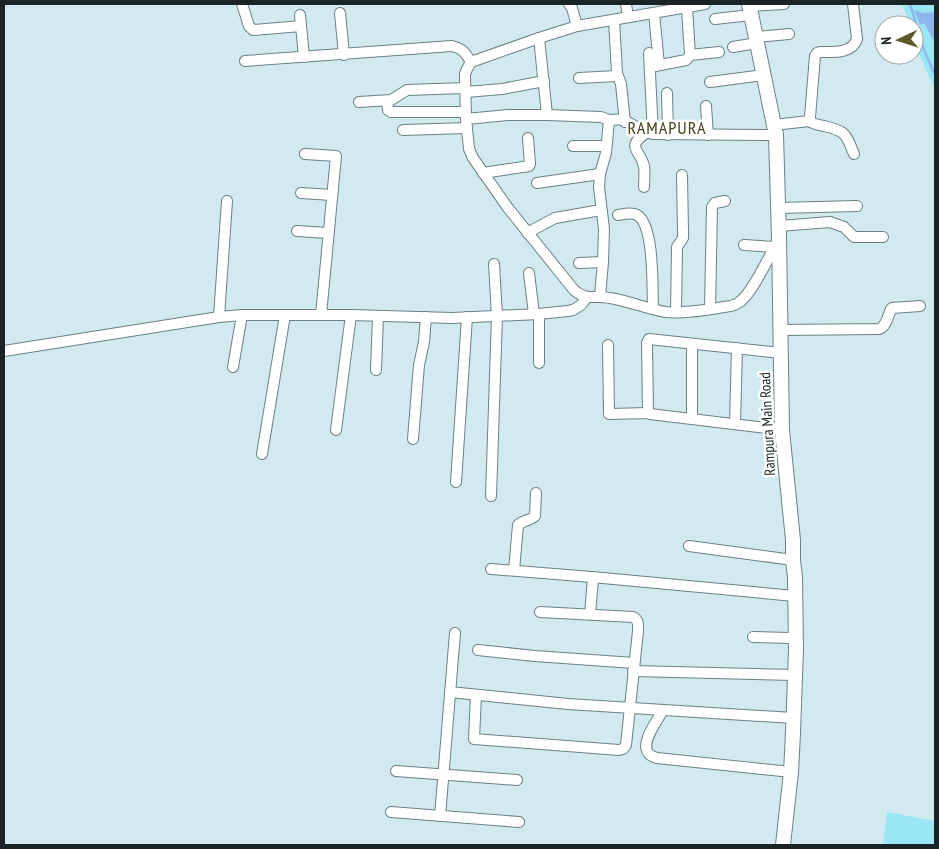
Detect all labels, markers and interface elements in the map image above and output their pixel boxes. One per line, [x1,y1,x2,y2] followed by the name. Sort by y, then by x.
[874,15,924,65] north arrow
[877,37,895,45] text: N
[628,116,706,139] district label: RAMAPURA
[755,372,779,476] street label: Rampura Main Road

